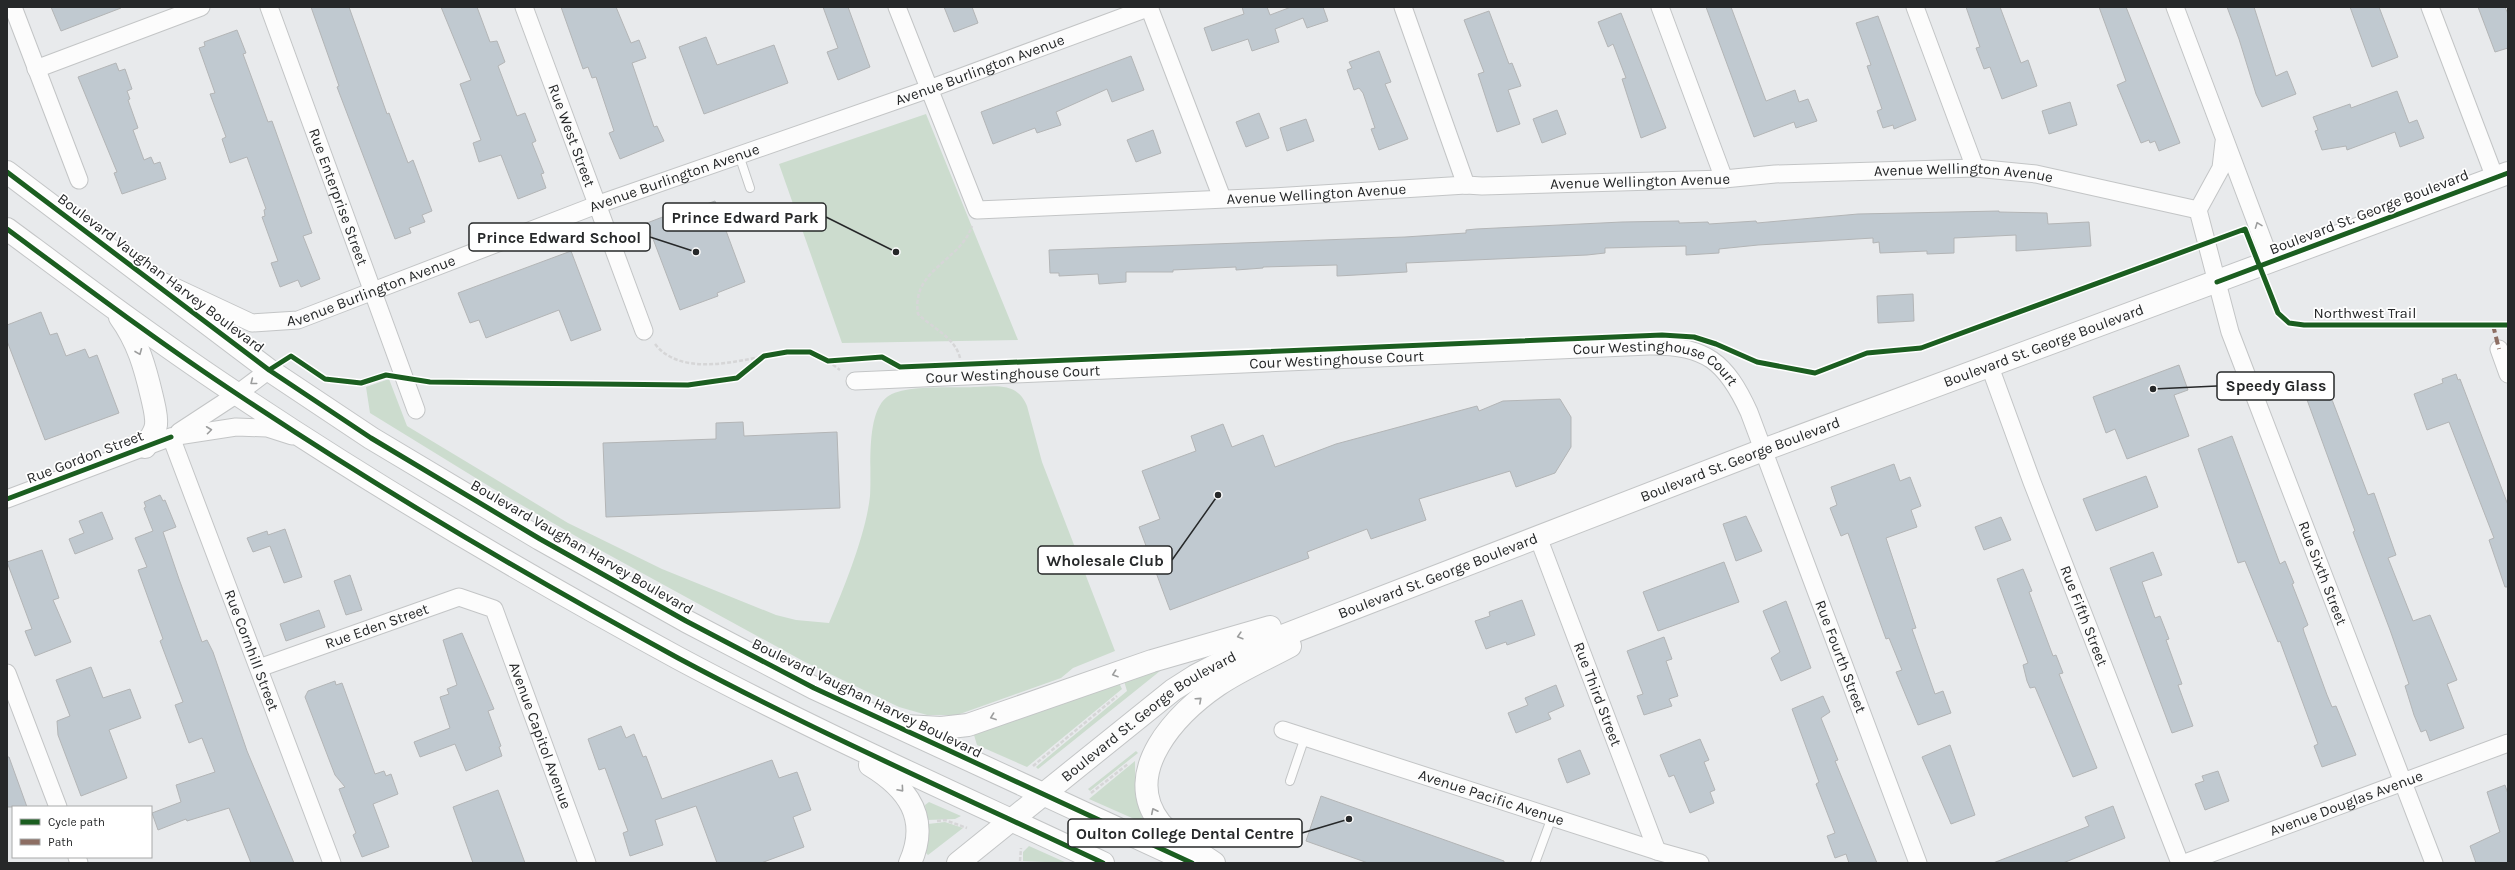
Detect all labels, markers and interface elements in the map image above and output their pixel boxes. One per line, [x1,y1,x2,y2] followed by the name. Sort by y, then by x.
[893,31,1067,109] street label: Avenue Burlington Avenue
[544,81,599,190] street label: Rue West Street
[305,126,372,268] street label: Rue Enterprise Street
[587,140,762,216] street label: Avenue Burlington Avenue
[1874,159,2055,187] street label: Avenue Wellington Avenue
[2267,166,2471,258] street label: Boulevard St. George Boulevard
[1550,169,1731,193] street label: Avenue Wellington Avenue
[1226,180,1407,208] street label: Avenue Wellington Avenue
[54,189,268,357] street label: Boulevard Vaughan Harvey Boulevard
[663,203,826,231] callout: Prince Edward Park
[671,208,819,227] text: Prince Edward Park
[2254,222,2262,229] one-way arrow
[469,223,650,251] callout: Prince Edward School
[477,228,641,247] text: Prince Edward School
[286,251,458,330] street label: Avenue Burlington Avenue
[1941,300,2146,391] street label: Boulevard St. George Boulevard
[2314,304,2417,322] street label: Northwest Trail
[1573,337,1742,389] street label: Cour Westinghouse Court
[1249,347,1425,373] street label: Cour Westinghouse Court
[135,348,143,355] one-way arrow
[925,361,1101,387] street label: Cour Westinghouse Court
[2217,372,2334,400] callout: Speedy Glass
[2226,376,2326,395] text: Speedy Glass
[251,377,258,384] one-way arrow
[1638,413,1843,506] street label: Boulevard St. George Boulevard
[24,426,146,488] street label: Rue Gordon Street
[206,426,213,435] one-way arrow
[468,476,696,618] street label: Boulevard Vaughan Harvey Boulevard
[2294,518,2351,628] street label: Rue Sixth Street
[1336,529,1540,623] street label: Boulevard St. George Boulevard
[1038,546,1172,574] callout: Wholesale Club
[1046,551,1164,570] text: Wholesale Club
[2056,563,2112,669] street label: Rue Fifth Street
[221,587,283,714] street label: Rue Cornhill Street
[1811,598,1870,716] street label: Rue Fourth Street
[323,599,431,653] street label: Rue Eden Street
[1236,631,1243,640] one-way arrow
[749,634,985,762] street label: Boulevard Vaughan Harvey Boulevard
[1570,640,1626,749] street label: Rue Third Street
[1057,647,1239,785] street label: Boulevard St. George Boulevard
[505,660,575,811] street label: Avenue Capitol Avenue
[1112,669,1119,678] one-way arrow
[1194,697,1202,704] one-way arrow
[989,713,996,721] one-way arrow
[1416,765,1567,829] street label: Avenue Pacific Avenue
[2267,766,2425,840] street label: Avenue Douglas Avenue
[896,784,903,792] one-way arrow
[12,806,152,858] legend
[1151,807,1158,815] one-way arrow
[48,815,105,829] text: Cycle path
[1068,819,1302,847] callout: Oulton College Dental Centre
[1076,824,1294,843] text: Oulton College Dental Centre
[48,835,73,849] text: Path

